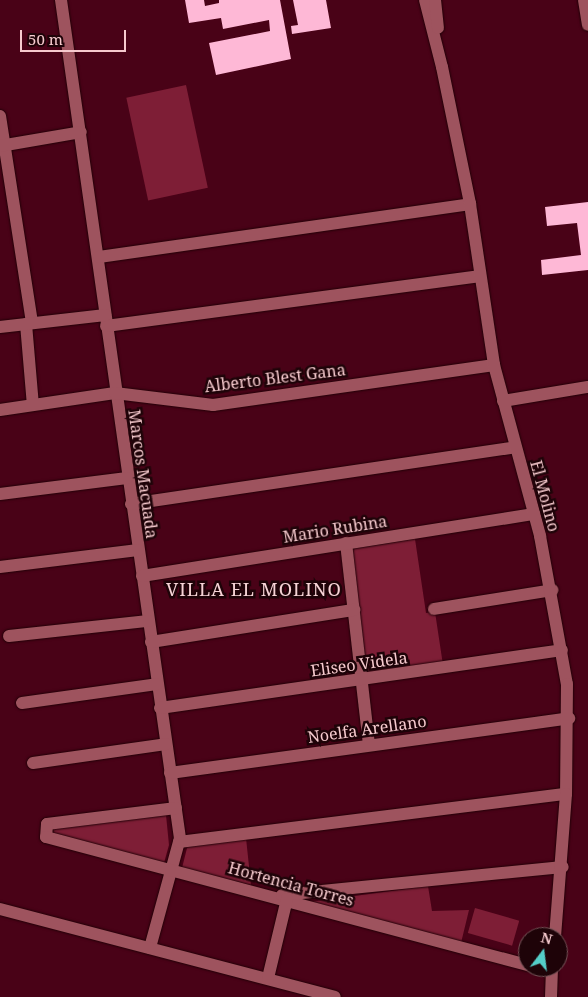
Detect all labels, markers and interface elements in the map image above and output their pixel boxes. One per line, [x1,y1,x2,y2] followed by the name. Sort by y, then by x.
[22,20,129,52] scale bar
[28,29,63,49] text: 50 m
[203,360,347,396] street label: Alberto Blest Gana
[124,408,162,540] street label: Marcos Macuada
[526,458,564,534] street label: El Molino
[282,511,388,547] street label: Mario Rubina
[164,578,344,600] district label: VILLA EL MOLINO
[309,648,409,680] street label: Eliseo Videla
[306,711,428,747] street label: Noelfa Arellano
[226,858,356,910] street label: Hortencia Torres
[518,927,568,977] north arrow
[539,927,555,949] text: N

